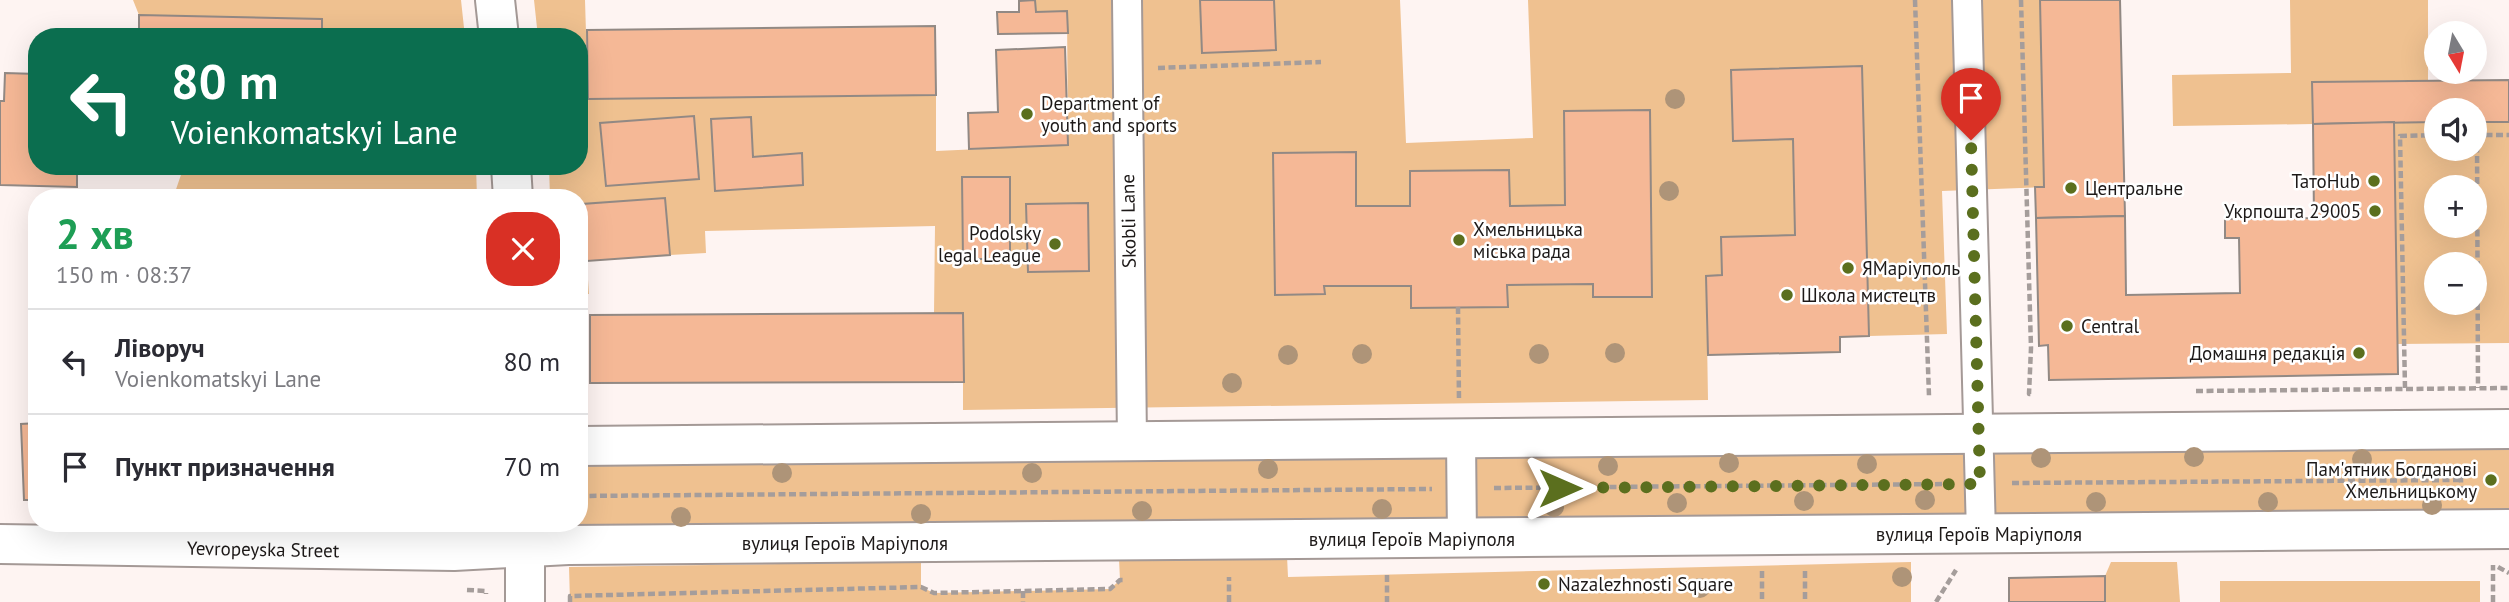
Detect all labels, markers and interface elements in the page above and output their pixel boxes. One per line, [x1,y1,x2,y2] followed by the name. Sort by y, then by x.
[2424,21,2487,84] north arrow
[2424,21,2487,315] map controls
[171,49,278,113] text: 80 m
[56,56,147,147] icon: left
[1941,68,2001,140] pin
[1952,79,1990,117] icon: arrive
[1041,91,1177,137] place label: Department of youth and sports
[2424,98,2487,161] button: sound
[1019,106,1035,122] marker: Department of youth and sports
[171,111,458,153] text: Voienkomatskyi Lane
[2291,169,2360,193] place label: ТатоHub
[2366,173,2382,189] marker: ТатоHub
[1115,174,1141,268] street label: Skobli Lane
[2424,175,2487,238] button: +
[2085,176,2183,200] place label: Центральне
[2063,180,2079,196] marker: Центральне
[2224,199,2361,223] place label: Укрпошта 29005
[2367,203,2383,219] marker: Укрпошта 29005
[56,206,134,261] text: 2 хв
[486,212,560,286] button: close
[1473,217,1583,263] place label: Хмельницька міська рада
[938,221,1041,267] place label: Podolsky legal League
[1451,232,1467,248] marker: Хмельницька міська рада
[1047,236,1063,252] marker: Podolsky legal League
[2424,252,2487,315] button: −
[1862,256,1960,280] place label: ЯМаріуполь
[56,260,192,289] text: 150 m · 08:37
[1840,260,1856,276] marker: ЯМаріуполь
[1801,283,1936,307] place label: Школа мистецтв
[1779,287,1795,303] marker: Школа мистецтв
[2081,314,2140,338] place label: Central
[2059,318,2075,334] marker: Central
[115,331,205,364] text: Ліворуч
[2190,341,2345,365] place label: Домашня редакція
[56,343,94,381] icon: left
[504,345,560,378] text: 80 m
[2351,345,2367,361] marker: Домашня редакція
[115,364,321,393] text: Voienkomatskyi Lane
[56,448,94,486] icon: arrive
[115,450,335,483] text: Пункт призначення
[504,450,560,483] text: 70 m
[1523,451,1597,525] position arrow
[2306,457,2477,503] place label: Пам'ятник Богданові Хмельницькому
[2483,472,2499,488] marker: Пам'ятник Богданові Хмельницькому
[1876,522,2082,546] street label: вулиця Героїв Маріуполя
[1309,527,1515,551] street label: вулиця Героїв Маріуполя
[742,531,948,555] street label: вулиця Героїв Маріуполя
[187,536,340,562] street label: Yevropeyska Street
[1558,572,1733,596] place label: Nazalezhnosti Square
[1536,576,1552,592] marker: Nazalezhnosti Square

